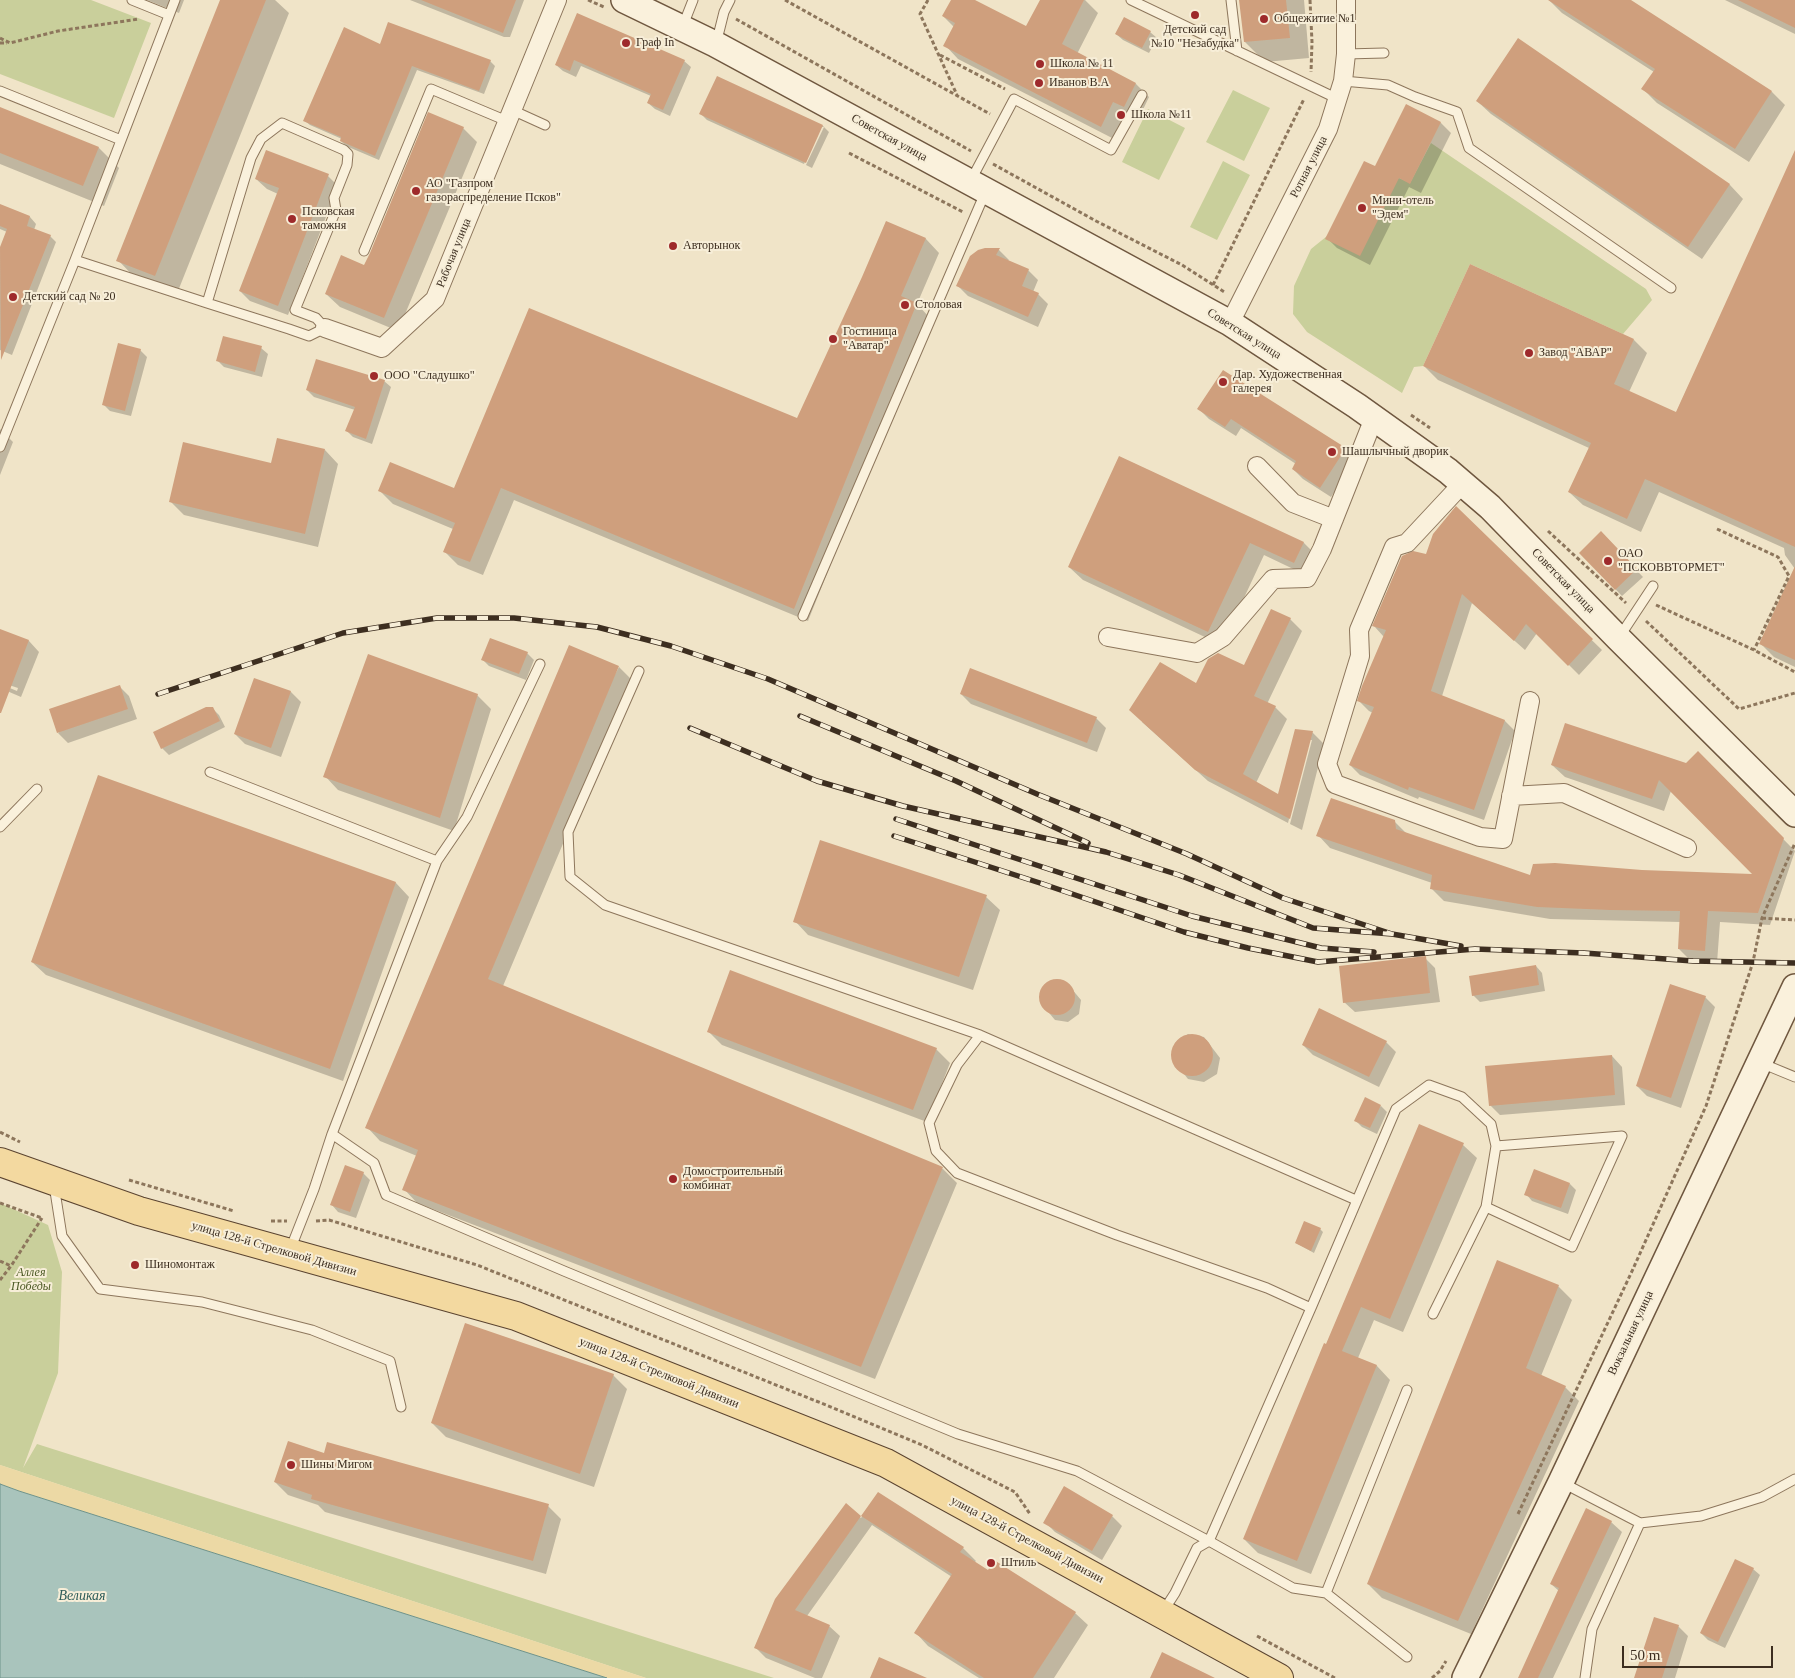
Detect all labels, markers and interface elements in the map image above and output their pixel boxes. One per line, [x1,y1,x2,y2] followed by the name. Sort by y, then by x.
[1189,9,1201,21] marker: Детский сад №10 "Незабудка"
[1274,12,1355,26] place label: Общежитие №1
[1258,13,1270,25] marker: Общежитие №1
[1151,23,1239,51] place label: Детский сад №10 "Незабудка"
[636,36,674,50] place label: Граф In
[620,37,632,49] marker: Граф In
[1050,57,1113,71] place label: Школа № 11
[1034,58,1046,70] marker: Школа № 11
[1049,76,1109,90] place label: Иванов В.А
[1033,77,1045,89] marker: Иванов В.А
[1131,108,1191,122] place label: Школа №11
[1115,109,1127,121] marker: Школа №11
[848,111,930,165] street label: Советская улица
[1287,134,1331,200] street label: Ротная улица
[426,177,561,205] place label: АО "Газпром газораспределение Псков"
[410,185,422,197] marker: АО "Газпром газораспределение Псков"
[1372,194,1434,222] place label: Мини-отель "Эдем"
[1356,202,1368,214] marker: Мини-отель "Эдем"
[302,205,355,233] place label: Псковская таможня
[286,213,298,225] marker: Псковская таможня
[434,216,474,290] street label: Рабочая улица
[683,239,740,253] place label: Авторынок
[667,240,679,252] marker: Авторынок
[23,290,115,304] place label: Детский сад № 20
[7,291,19,303] marker: Детский сад № 20
[915,298,962,312] place label: Столовая
[899,299,911,311] marker: Столовая
[1204,305,1284,363] street label: Советская улица
[843,325,897,353] place label: Гостиница "Аватар"
[827,333,839,345] marker: Гостиница "Аватар"
[1539,346,1612,360] place label: Завод "АВАР"
[1523,347,1535,359] marker: Завод "АВАР"
[1233,368,1342,396] place label: Дар. Художественная галерея
[384,369,475,383] place label: ООО "Сладушко"
[368,370,380,382] marker: ООО "Сладушко"
[1217,376,1229,388] marker: Дар. Художественная галерея
[1342,445,1449,459] place label: Шашлычный дворик
[1326,446,1338,458] marker: Шашлычный дворик
[1528,546,1598,616] street label: Советская улица
[1618,547,1725,575] place label: ОАО "ПСКОВВТОРМЕТ"
[1602,555,1614,567] marker: ОАО "ПСКОВВТОРМЕТ"
[683,1165,783,1193] place label: Домостроительный комбинат
[667,1173,679,1185] marker: Домостроительный комбинат
[190,1218,358,1280] street label: улица 128-й Стрелковой Дивизии
[145,1258,215,1272] place label: Шиномонтаж
[129,1259,141,1271] marker: Шиномонтаж
[11,1266,51,1294] park label: Аллея Победы
[1605,1289,1657,1377] street label: Вокзальная улица
[577,1334,741,1412] street label: улица 128-й Стрелковой Дивизии
[301,1458,372,1472] place label: Шины Мигом
[285,1459,297,1471] marker: Шины Мигом
[948,1493,1106,1587] street label: улица 128-й Стрелковой Дивизии
[1001,1556,1036,1570] place label: Штиль
[985,1557,997,1569] marker: Штиль
[58,1588,106,1604] water label: Великая
[1625,1636,1776,1668] scale bar
[1630,1647,1660,1663] text: 50 m

